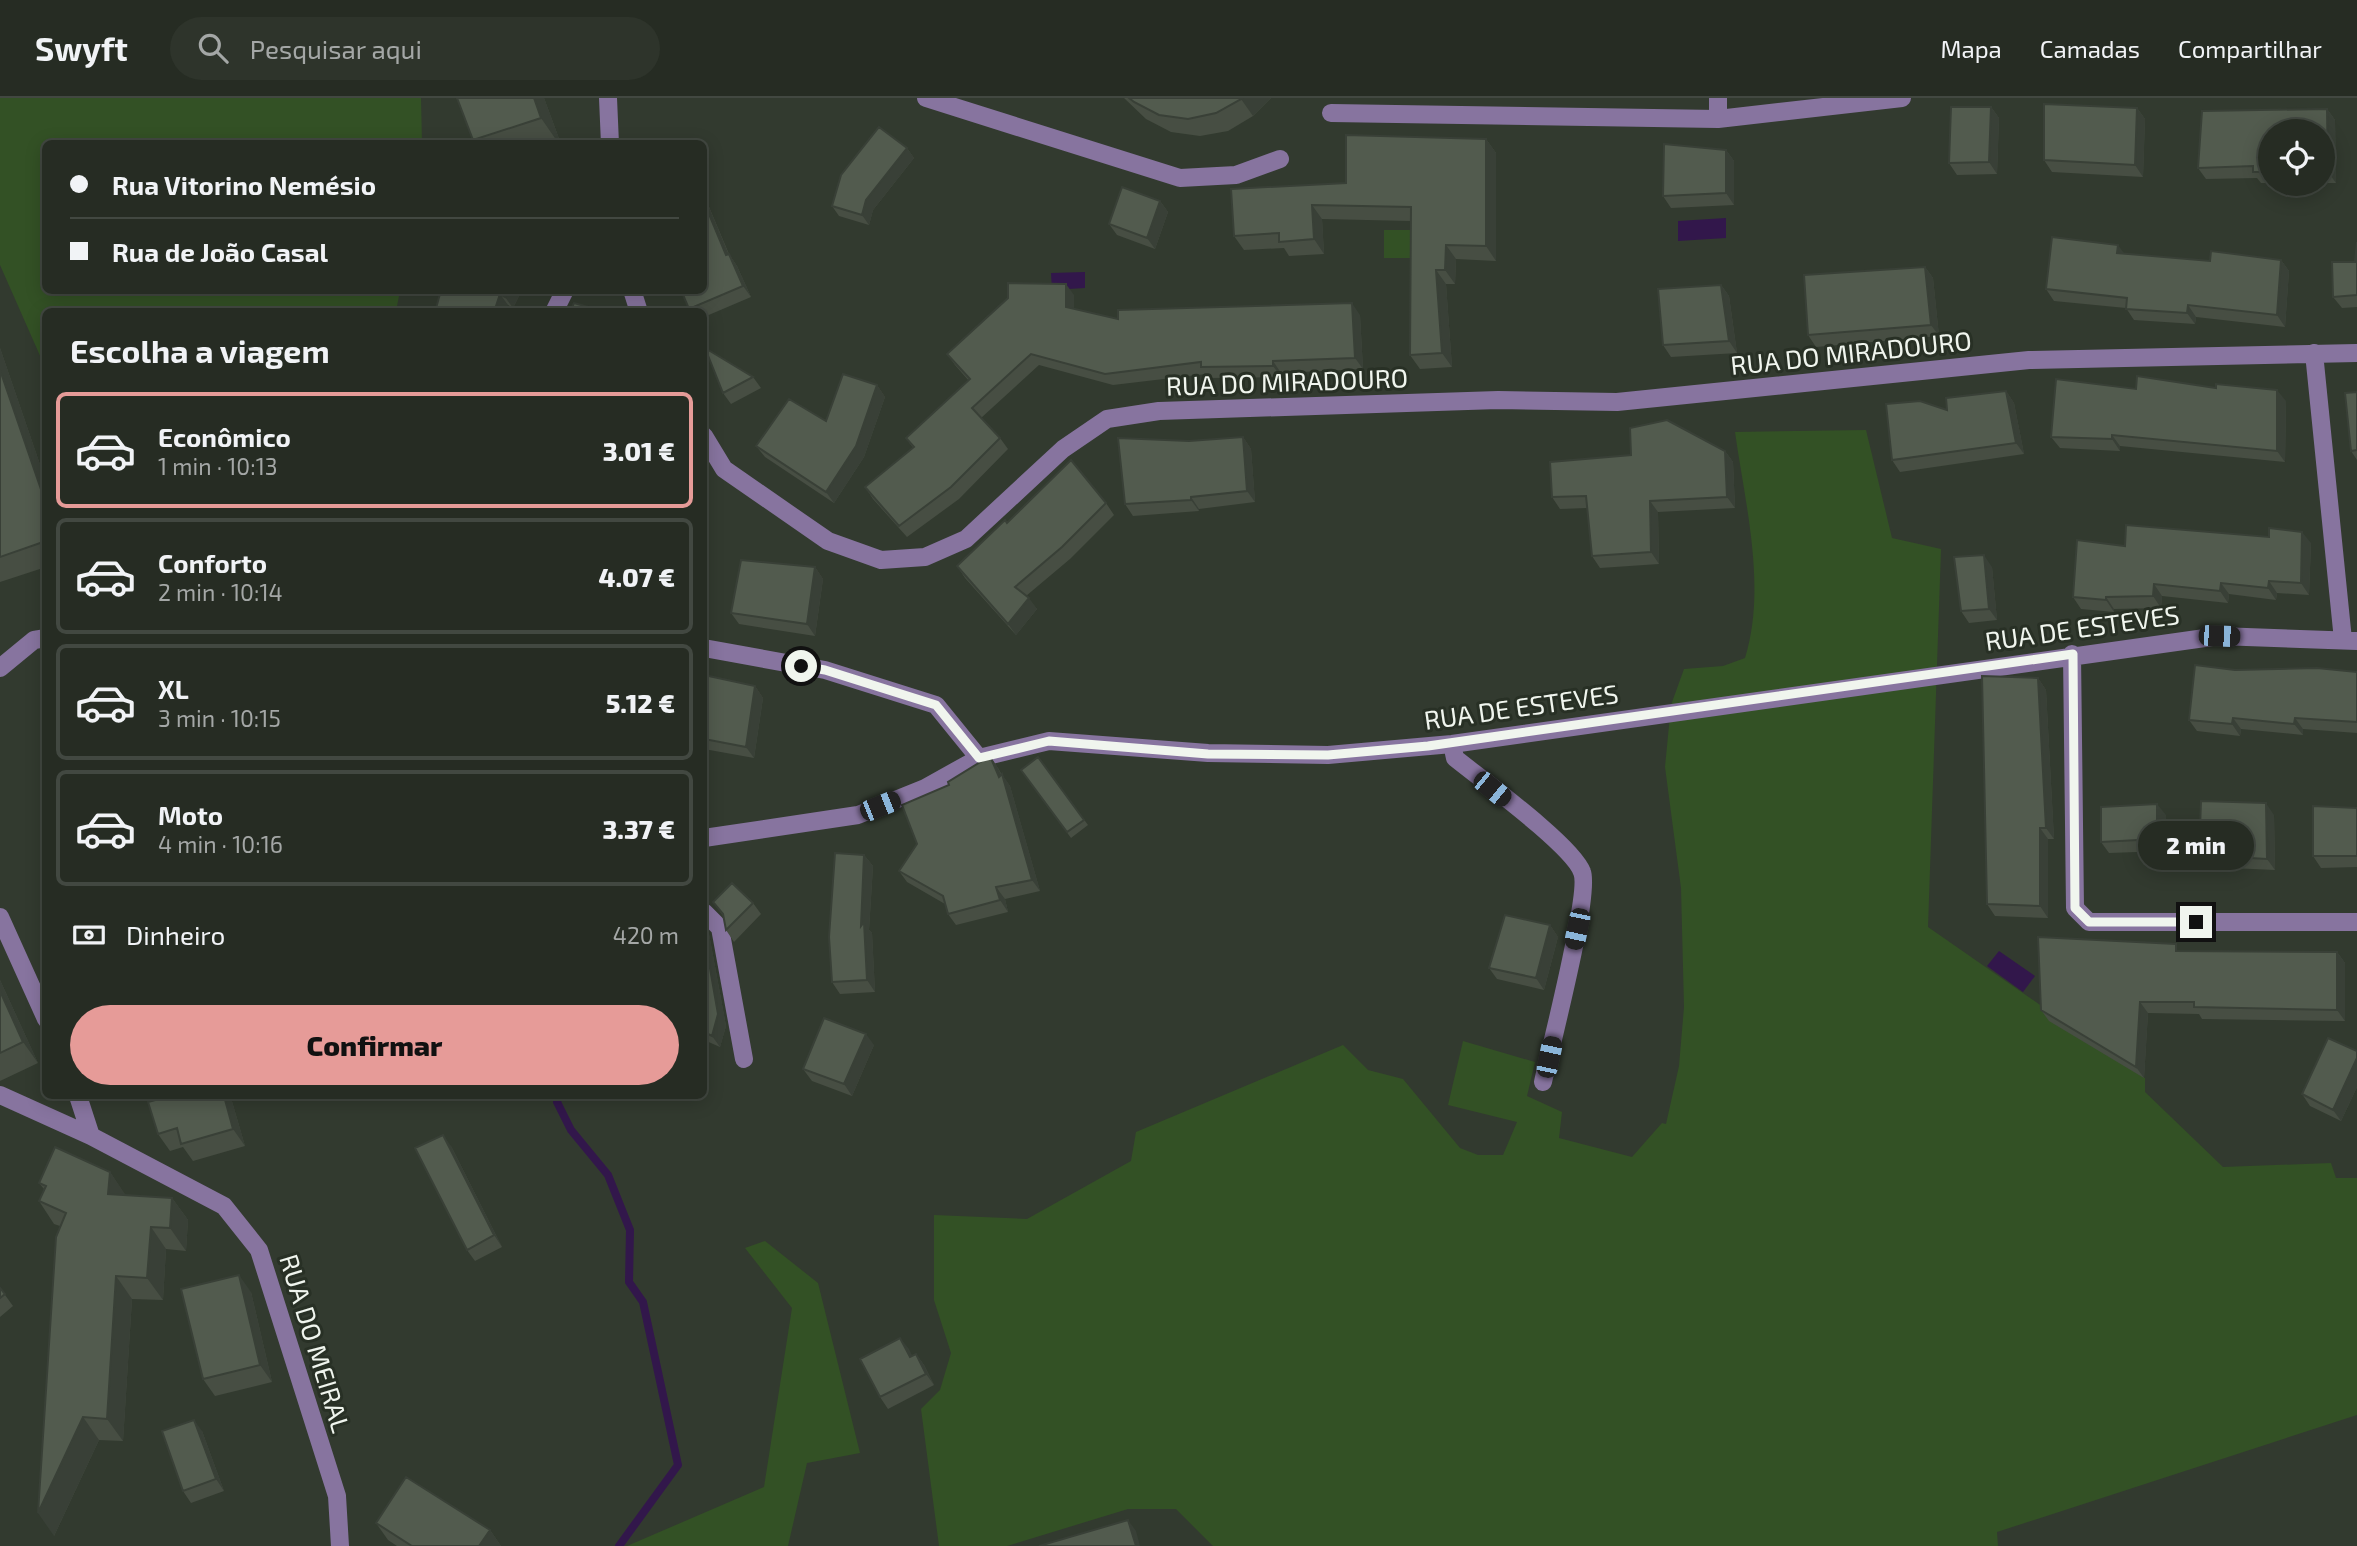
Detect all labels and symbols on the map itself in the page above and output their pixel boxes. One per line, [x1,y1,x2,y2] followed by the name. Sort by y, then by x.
[1729,324,1973,380] street label: RUA DO MIRADOURO
[1165,361,1409,401] street label: RUA DO MIRADOURO
[1983,598,2181,656] street label: RUA DE ESTEVES
[2198,625,2241,647] car
[785,650,817,682] route start
[1422,677,1620,735] street label: RUA DE ESTEVES
[1470,768,1515,810] car
[857,788,904,824] car
[2138,820,2254,870] callout: 2 min
[1563,906,1592,952] car
[2180,906,2212,938] route end
[1535,1034,1564,1080] car
[274,1250,358,1436] street label: RUA DO MEIRAL

